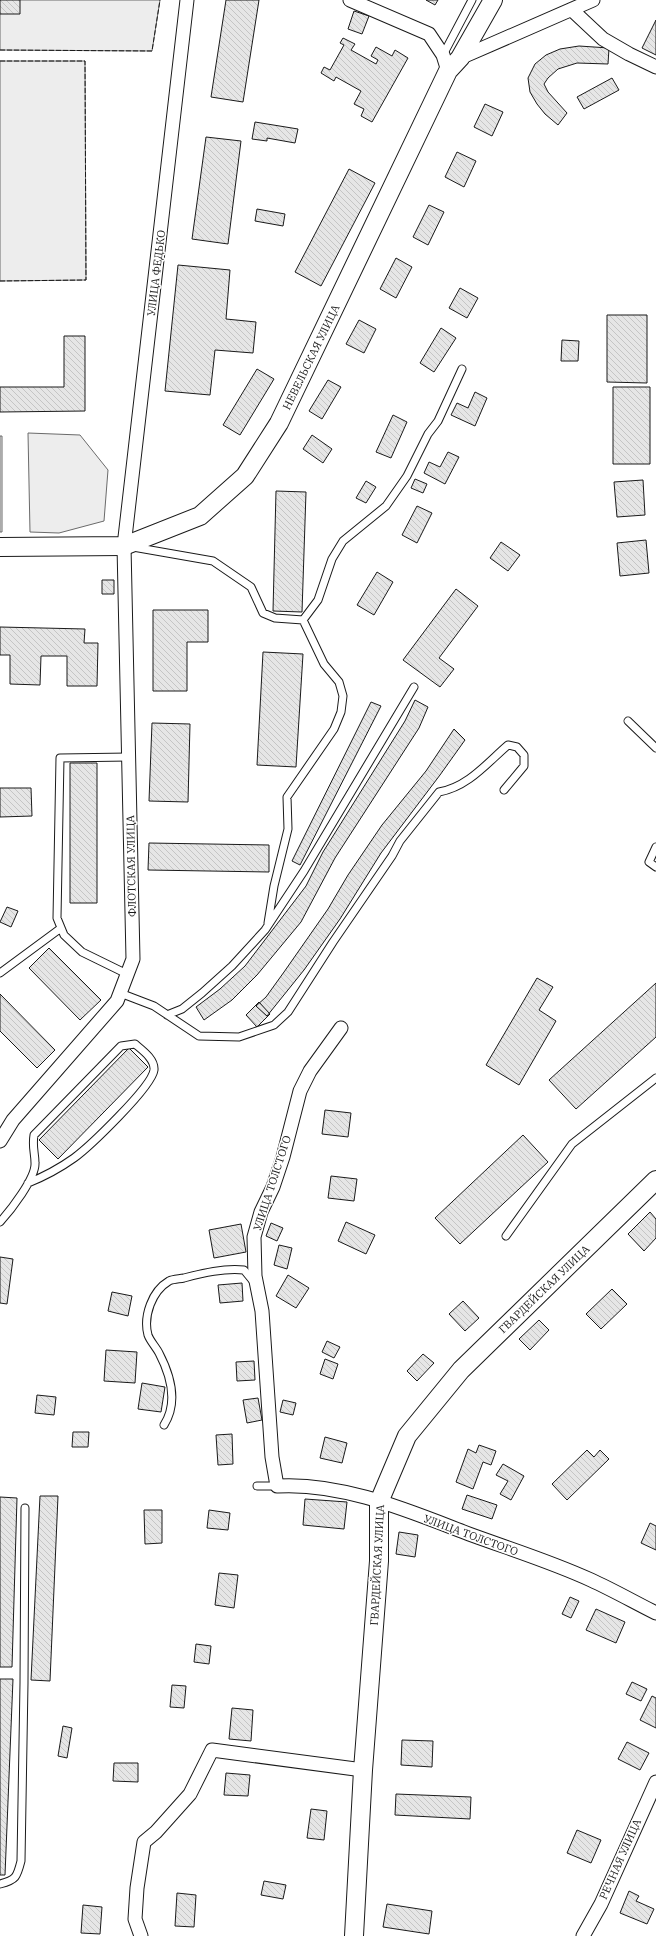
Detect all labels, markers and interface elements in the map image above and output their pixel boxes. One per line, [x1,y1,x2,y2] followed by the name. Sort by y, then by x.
[144,229,168,317] street label: УЛИЦА ФЕДЬКО
[279,302,343,412] street label: НЕВЕЛЬСКАЯ УЛИЦА
[123,814,139,917] street label: ФЛОТСКАЯ УЛИЦА
[250,1133,294,1232] street label: УЛИЦА ТОЛСТОГО
[495,1242,593,1336] street label: ГВАРДЕЙСКАЯ УЛИЦА
[367,1504,387,1626] street label: ГВАРДЕЙСКАЯ УЛИЦА
[422,1511,520,1559] street label: УЛИЦА ТОЛСТОГО
[596,1816,644,1901] street label: РЕЧНАЯ УЛИЦА

